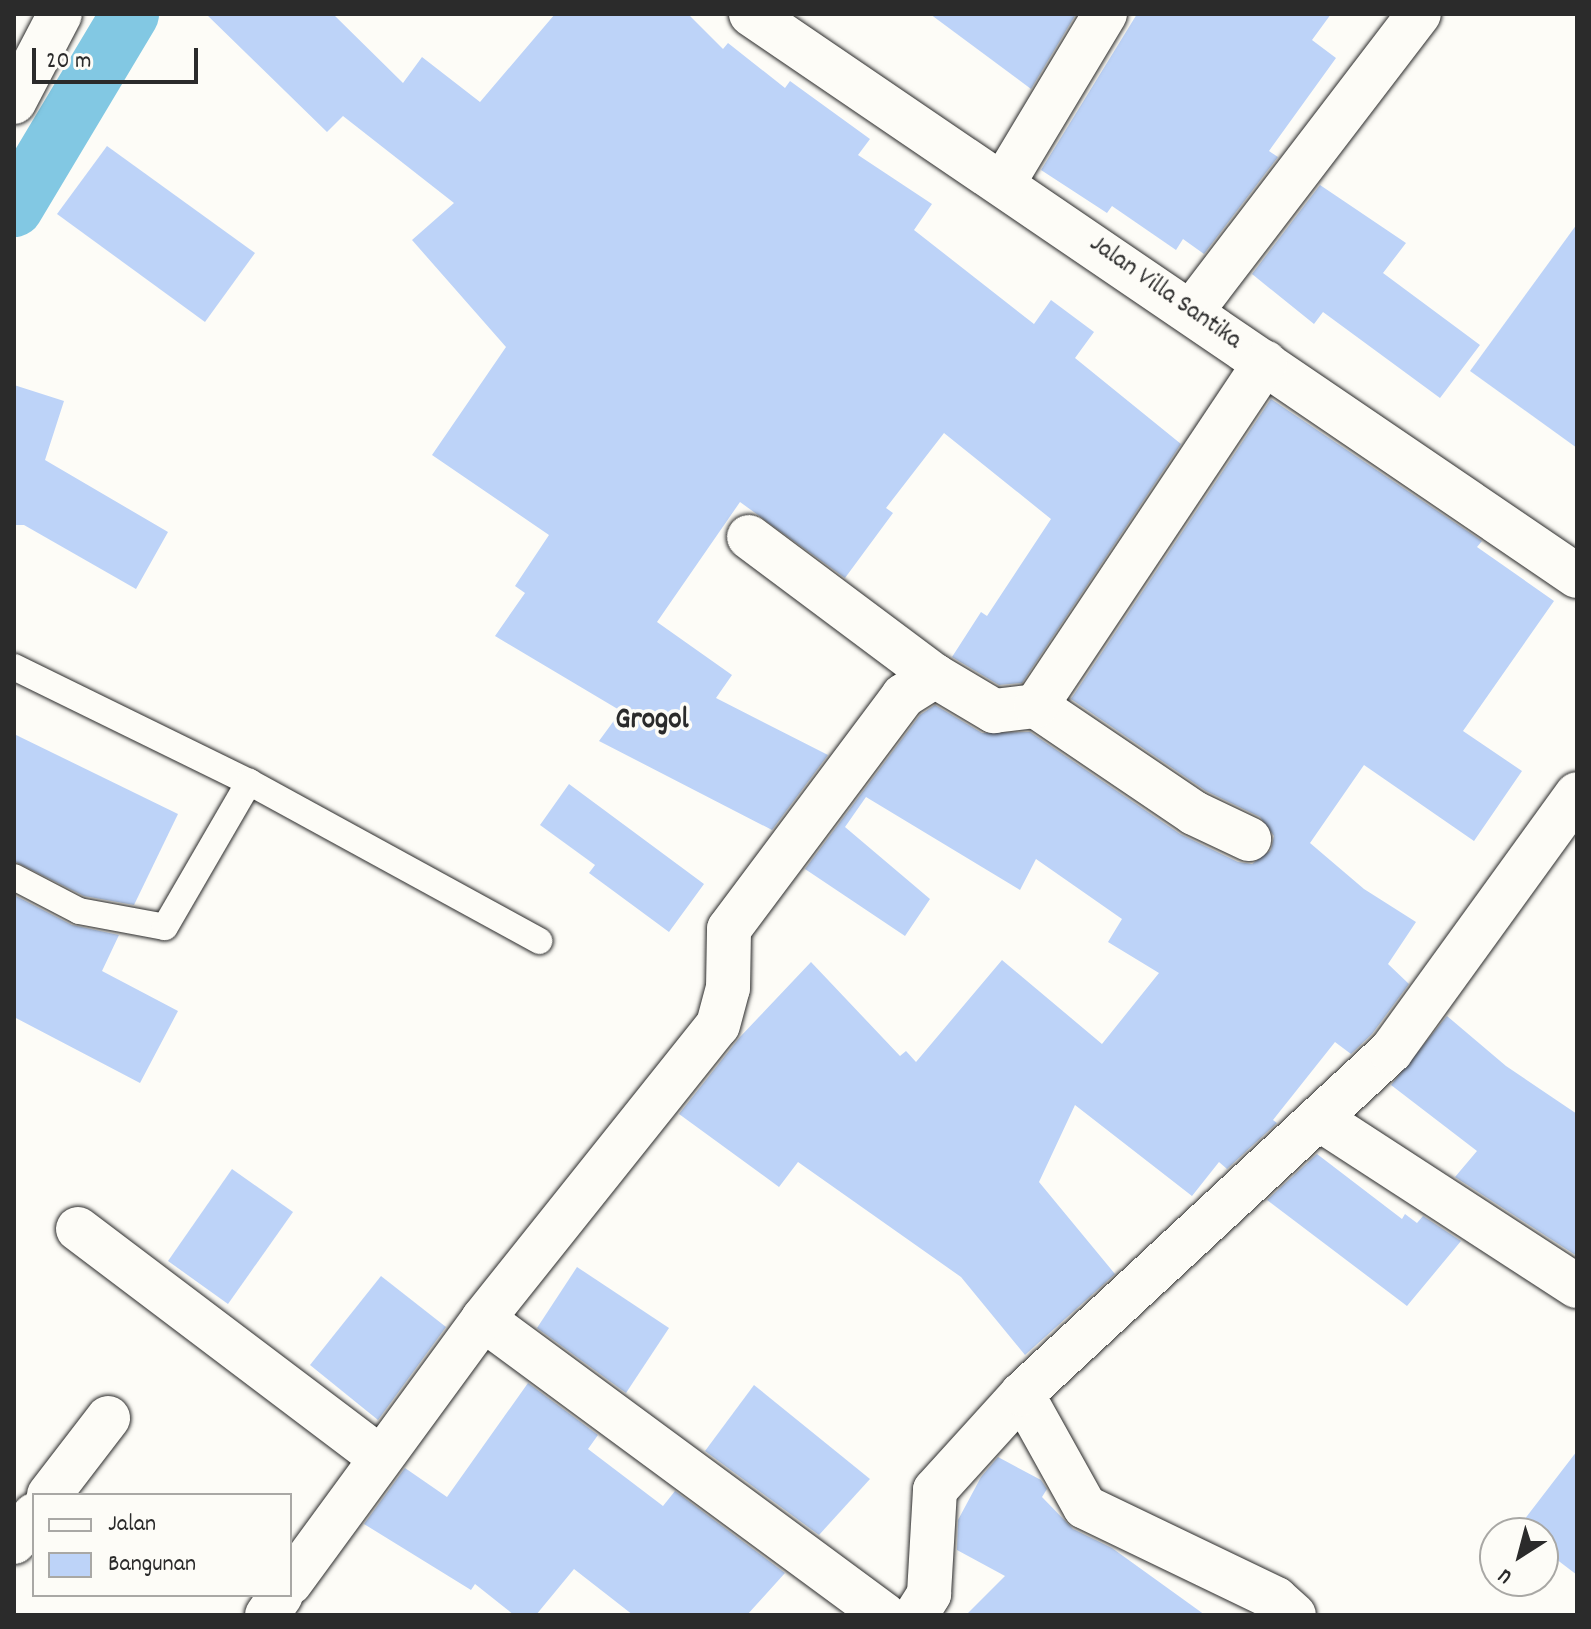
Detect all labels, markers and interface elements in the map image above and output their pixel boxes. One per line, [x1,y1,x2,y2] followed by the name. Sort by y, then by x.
[36,32,202,82] scale bar
[46,45,92,79] text: 20 m
[1083,229,1247,357] street label: Jalan Villa Santika
[615,704,689,740] district label: Grogol
[32,1493,292,1597] legend
[108,1508,156,1542] text: Jalan
[1479,1517,1559,1597] north arrow
[108,1548,196,1582] text: Bangunan
[1492,1560,1519,1591] text: U

